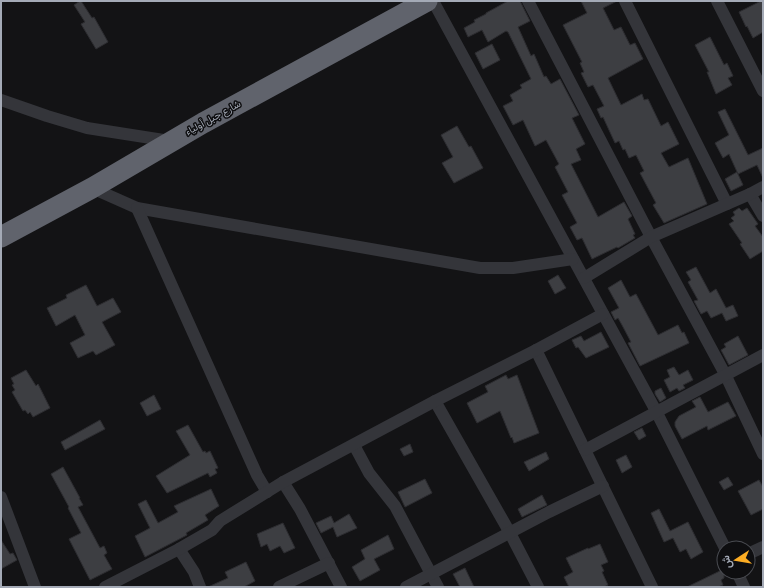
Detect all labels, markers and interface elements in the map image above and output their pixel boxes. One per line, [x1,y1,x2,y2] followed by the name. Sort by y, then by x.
[183,98,243,138] street label: شارع جبل أولياء
[716,540,756,580] north arrow
[719,554,734,570] text: ش

